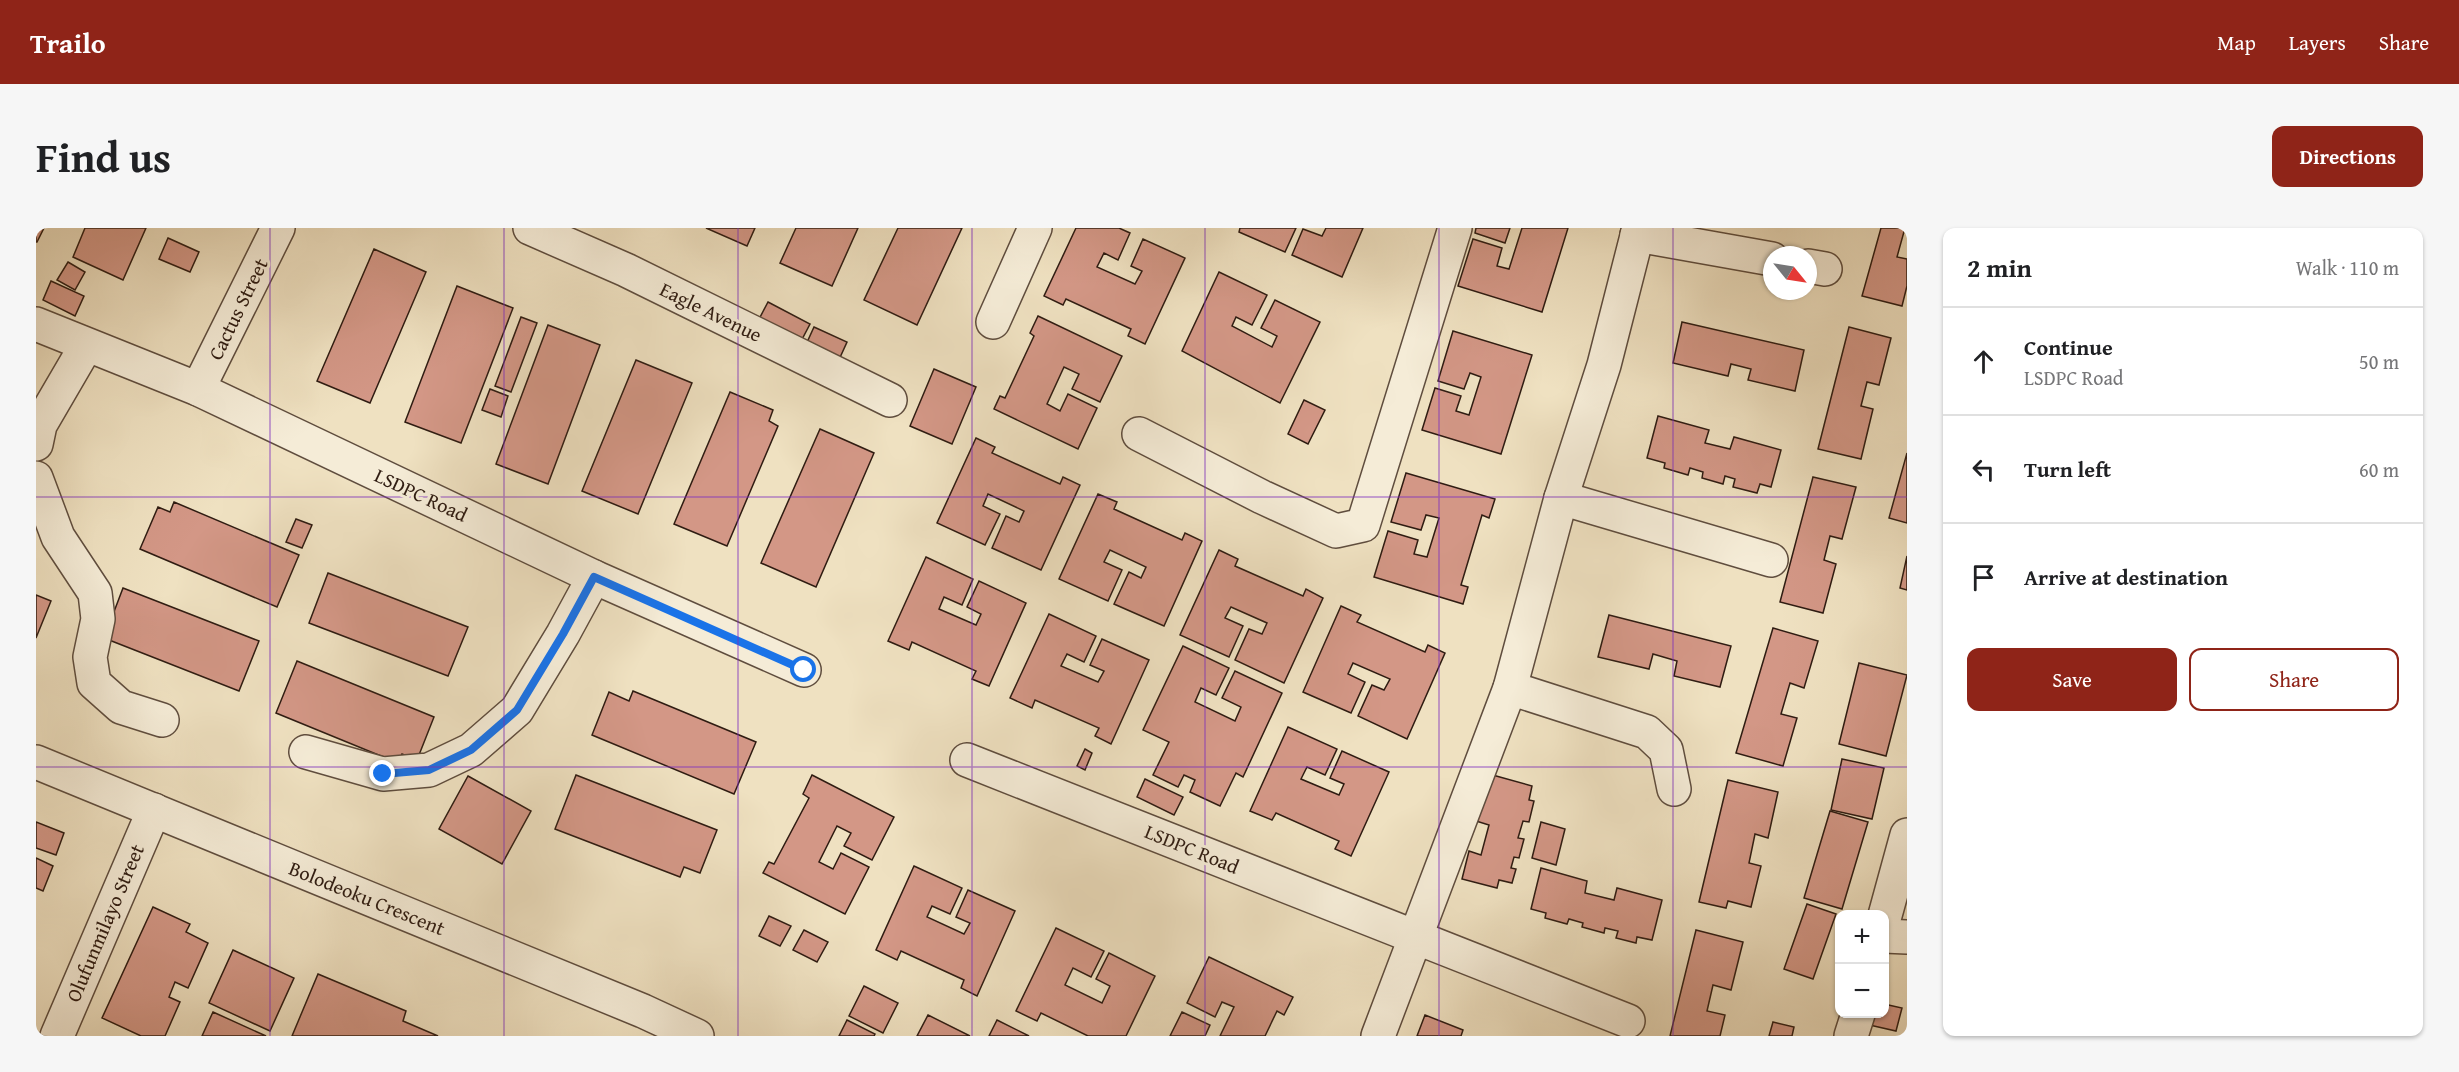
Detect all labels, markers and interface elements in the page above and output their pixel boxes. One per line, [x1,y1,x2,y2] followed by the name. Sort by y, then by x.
[30,22,106,63] text: Trailo
[2217,27,2256,58] text: Map
[2289,27,2346,58] text: Layers
[2379,27,2429,58] text: Share
[36,126,171,187] text: Find us
[2272,126,2423,187] button: Directions
[1763,246,1817,300] north arrow
[1967,248,2032,287] text: 2 min
[200,253,275,365] street label: Cactus Street
[2296,253,2399,282] text: Walk · 110 m
[655,274,767,349] street label: Eagle Avenue
[2024,331,2113,363] text: Continue
[1967,345,2000,378] icon: ahead
[2359,347,2399,376] text: 50 m
[2024,363,2124,392] text: LSDPC Road
[1967,453,2000,486] icon: left
[2024,453,2111,485] text: Turn left
[2359,455,2399,484] text: 60 m
[370,460,473,529] street label: LSDPC Road
[1967,561,2000,594] icon: arrive
[2024,561,2228,593] text: Arrive at destination
[1967,648,2177,711] button: Save
[2189,648,2399,711] button: Share
[790,656,816,682] route start
[369,760,395,786] route end
[1141,816,1244,881] street label: LSDPC Road
[58,839,151,1006] street label: Olufunmilayo Street
[285,853,449,942] street label: Bolodeoku Crescent
[1835,910,1889,1018] map controls
[1835,910,1889,964] button: +
[1835,964,1889,1018] button: −

